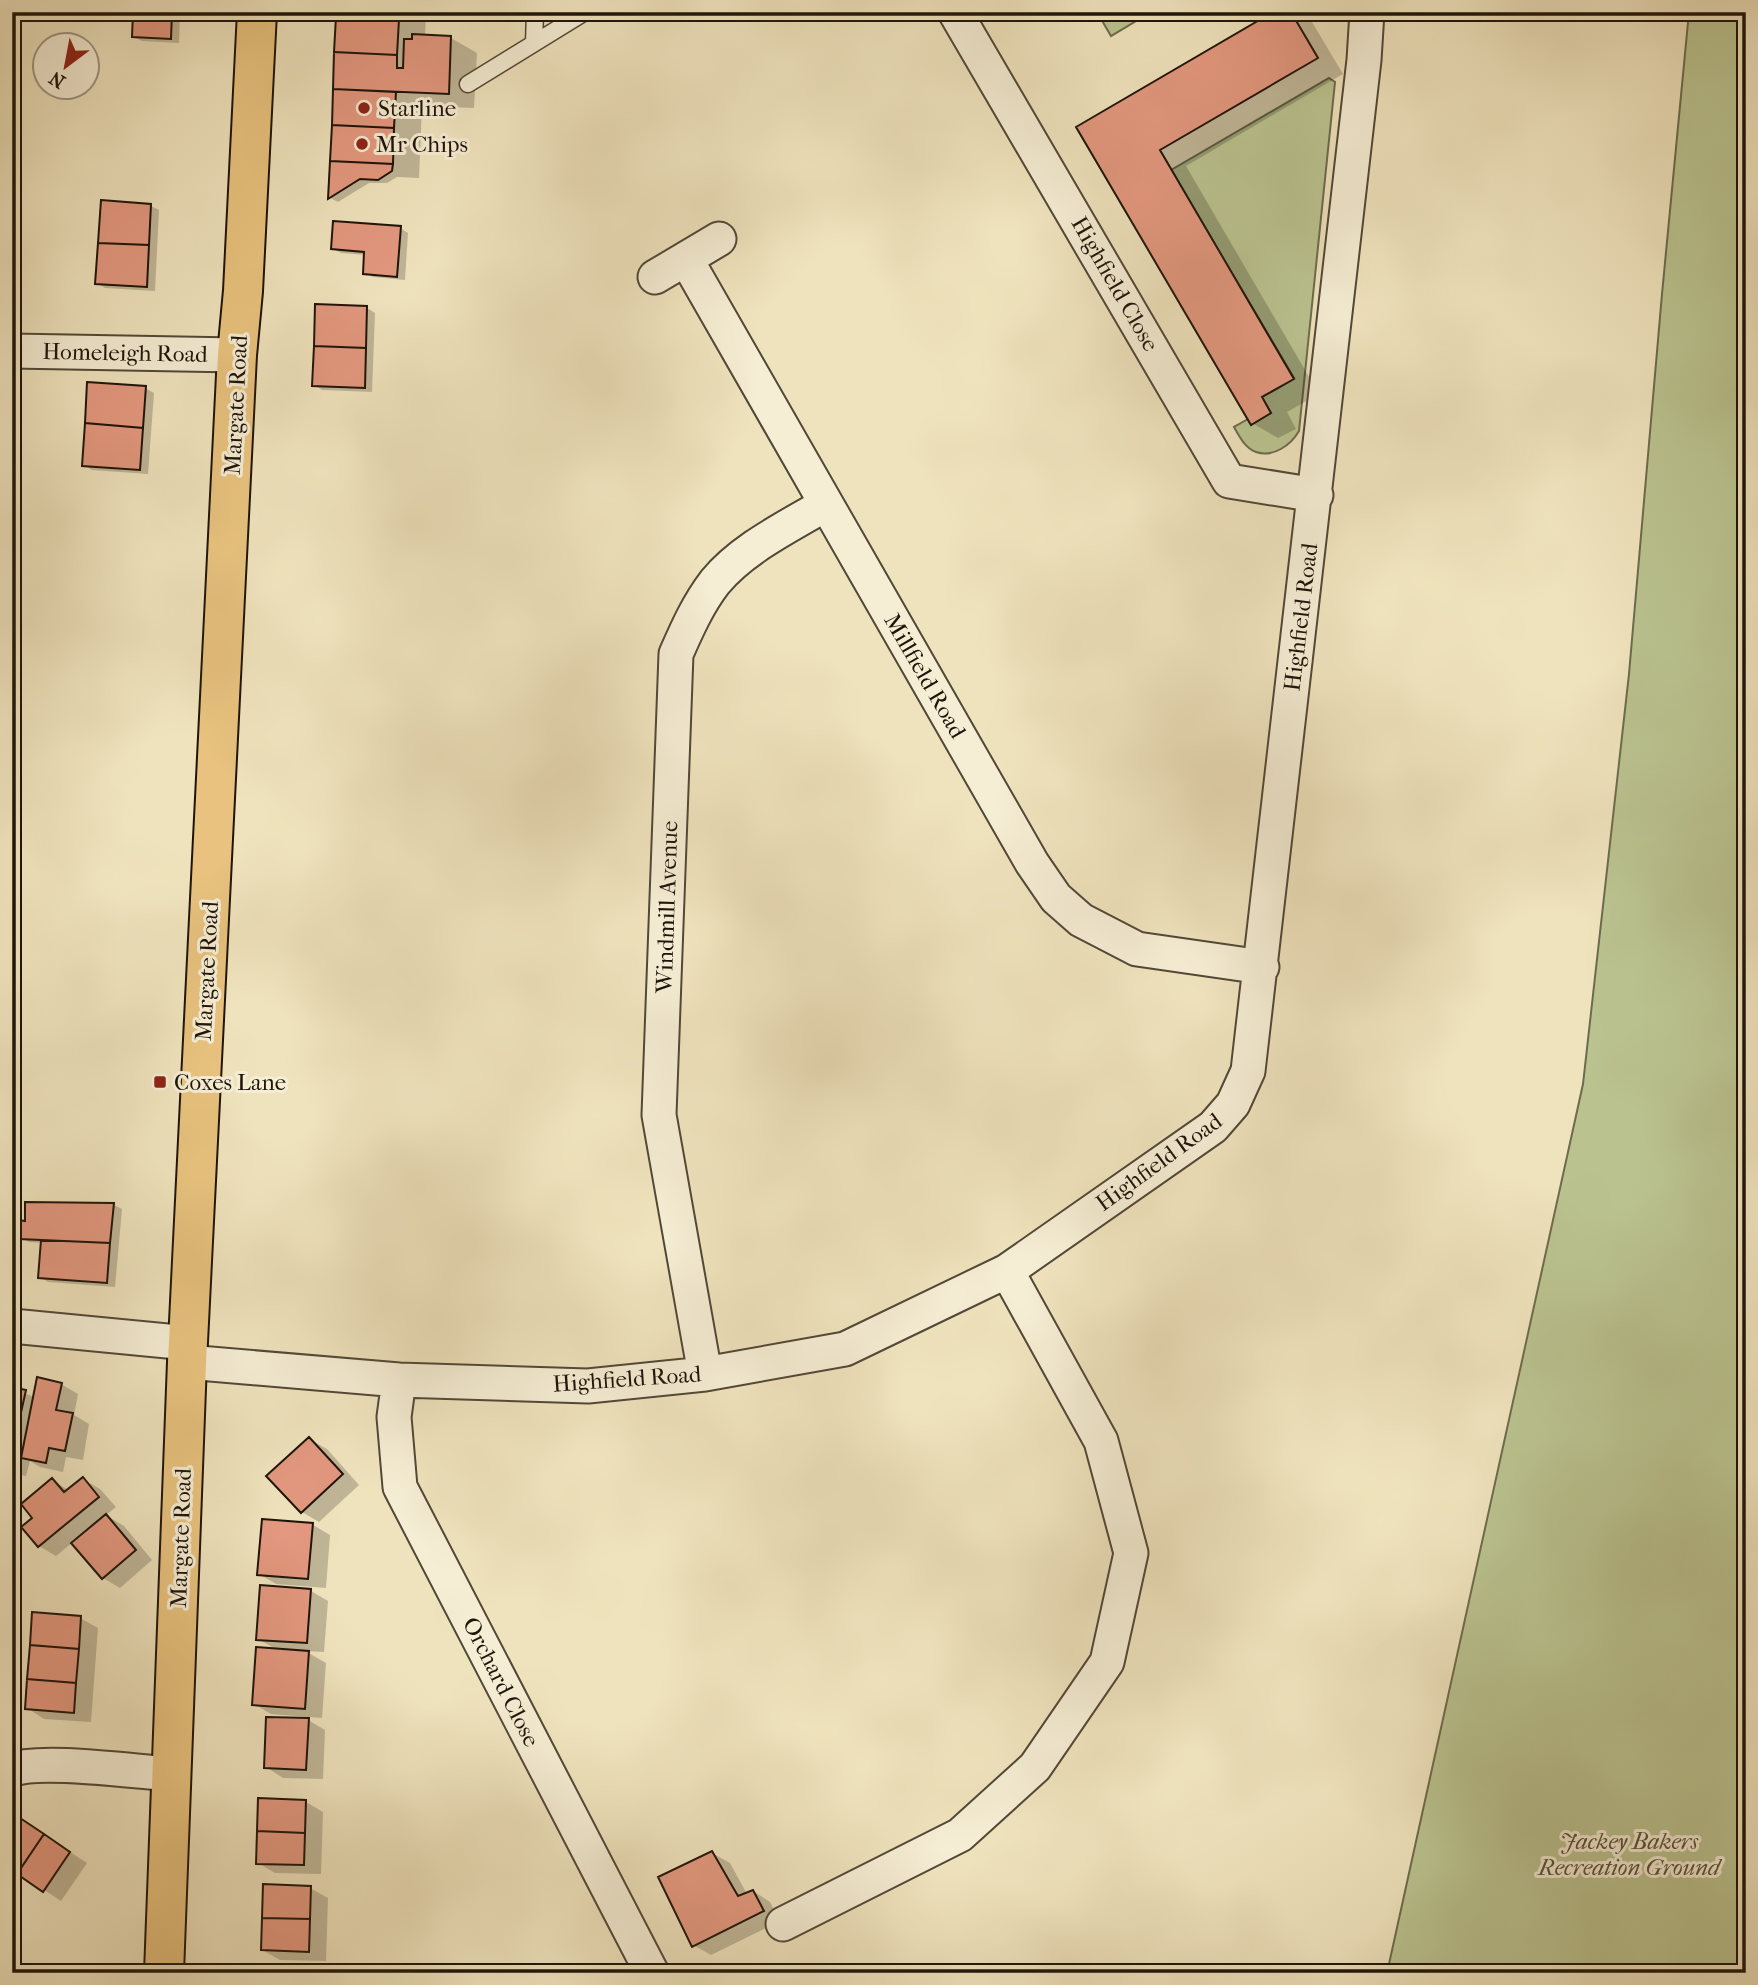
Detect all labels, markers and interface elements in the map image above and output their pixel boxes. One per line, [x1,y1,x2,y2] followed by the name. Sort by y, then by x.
[32,32,102,102] north arrow
[45,66,69,93] text: N
[378,95,456,122] place label: Starline
[356,100,372,116] marker: Starline
[376,131,468,158] place label: Mr Chips
[354,136,370,152] marker: Mr Chips
[1066,212,1164,356] street label: Highfield Close
[219,334,253,476] street label: Margate Road
[42,338,208,368] street label: Homeleigh Road
[1279,541,1324,693] street label: Highfield Road
[878,609,972,744] street label: Millfield Road
[650,820,684,995] street label: Windmill Avenue
[190,900,224,1042] street label: Margate Road
[174,1069,286,1096] place label: Coxes Lane
[152,1074,168,1090] marker: Coxes Lane
[1091,1107,1228,1217] street label: Highfield Road
[552,1360,703,1398] street label: Highfield Road
[165,1467,197,1608] street label: Margate Road
[457,1613,545,1751] street label: Orchard Close
[1536,1828,1723,1881] park label: Jackey Bakers Recreation Ground

